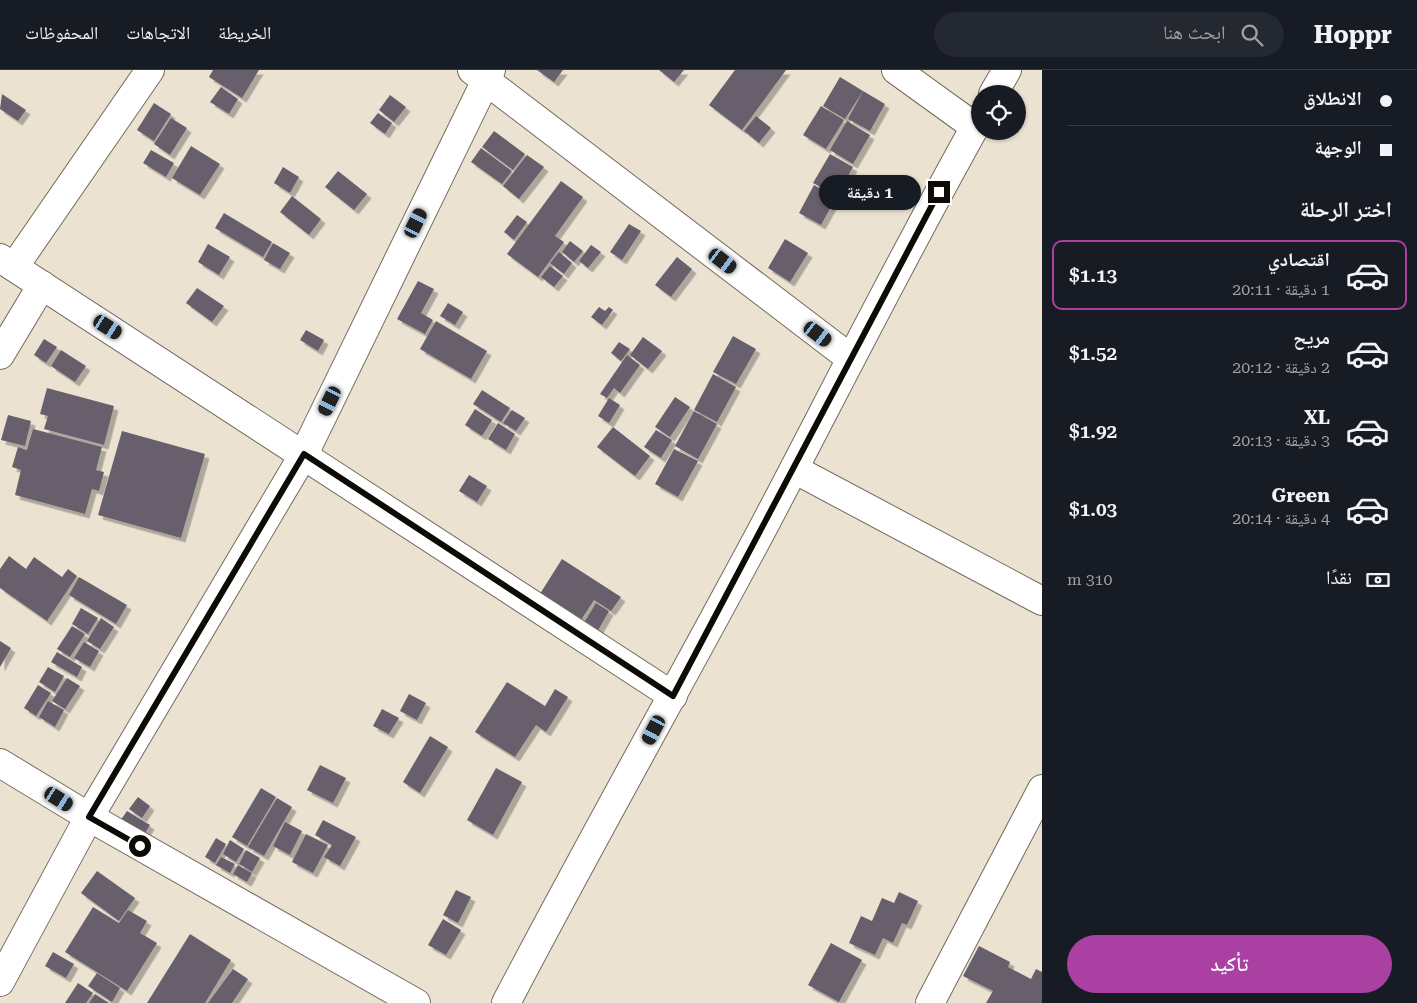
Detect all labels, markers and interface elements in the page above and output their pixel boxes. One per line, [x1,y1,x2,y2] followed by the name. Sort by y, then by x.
[934,12,1284,57] search box
[1163,21,1226,44] text: ابحث هنا
[1238,21,1266,49] icon: search
[1314,21,1392,49] text: Hoppr
[25,22,98,43] text: المحفوظات
[126,22,190,43] text: الاتجاهات
[218,22,271,43] text: الخريطة
[971,85,1026,140] map controls
[971,85,1026,140] button: locate
[1303,87,1362,110] text: الانطلاق
[1314,136,1362,159] text: الوجهة
[819,174,922,210] callout: 1 دقيقة
[928,181,950,203] route end
[847,183,893,202] text: 1 دقيقة
[1300,197,1392,222] text: اختر الرحلة
[402,206,429,240] car
[706,246,739,276] car
[1268,248,1330,271] text: اقتصادي
[1345,253,1390,298] icon: car
[1069,264,1117,287] text: $1.13
[1232,280,1330,299] text: 1 دقيقة · 20:11
[91,313,124,341] car
[801,319,834,349] car
[1293,326,1330,349] text: مريح
[1345,331,1390,376] icon: car
[1069,342,1117,365] text: $1.52
[1232,358,1330,377] text: 2 دقيقة · 20:12
[316,384,343,418] car
[1304,406,1330,429] text: XL
[1345,409,1390,454] icon: car
[1069,420,1117,443] text: $1.92
[1232,431,1330,450] text: 3 دقيقة · 20:13
[1272,484,1330,507] text: Green
[1345,487,1390,532] icon: car
[1069,498,1117,521] text: $1.03
[1232,509,1330,528] text: 4 دقيقة · 20:14
[1326,566,1352,589] text: نقدًا
[1364,566,1392,594] icon: cash
[1067,570,1113,589] text: 310 m
[640,713,667,747] car
[42,785,75,813] car
[129,835,151,857] route start
[1067,935,1392,993] button: تأكيد

